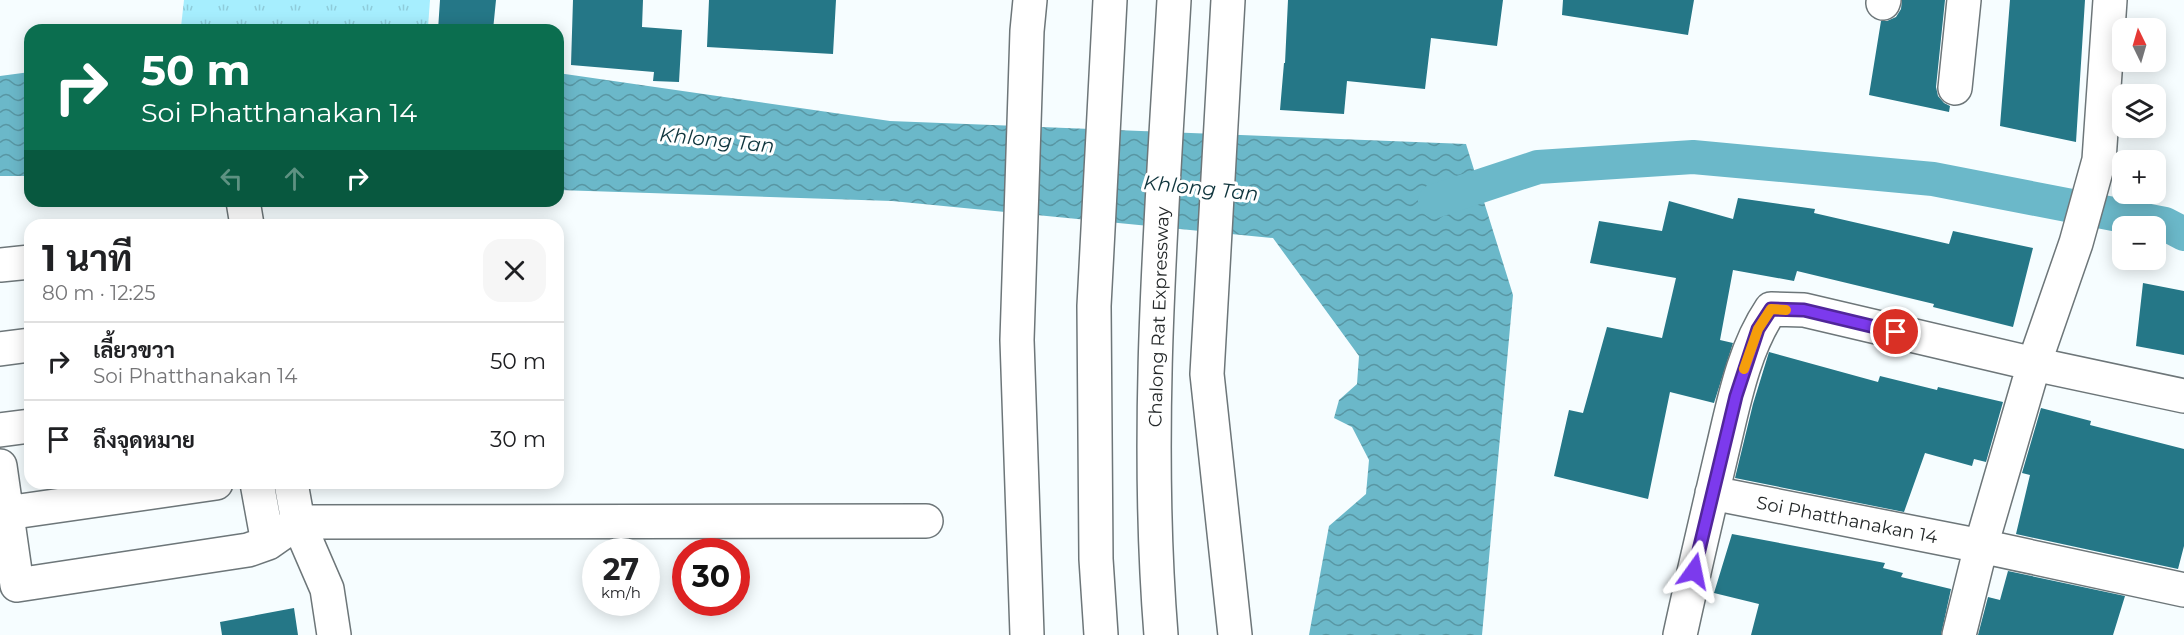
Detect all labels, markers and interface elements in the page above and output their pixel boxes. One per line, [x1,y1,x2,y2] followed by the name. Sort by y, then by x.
[2112,18,2166,72] north arrow
[2112,18,2166,270] map controls
[141,44,250,96] text: 50 m
[42,48,120,126] icon: right
[2112,84,2166,138] button: layers
[141,96,417,129] text: Soi Phatthanakan 14
[658,122,776,158] water label: Khlong Tan
[2112,150,2166,204] button: +
[215,162,248,195] icon: left
[278,162,311,195] icon: ahead
[341,162,374,195] icon: right
[1142,170,1260,206] water label: Khlong Tan
[1144,206,1174,428] street label: Chalong Rat Expressway
[2112,216,2166,270] button: −
[42,236,132,280] text: 1 นาที
[483,239,546,302] button: close
[42,281,155,305] text: 80 m · 12:25
[1870,306,1921,357] pin
[1879,315,1912,348] icon: arrive
[93,337,175,364] text: เลี้ยวขวา
[42,345,75,378] icon: right
[490,348,546,375] text: 50 m
[93,364,298,388] text: Soi Phatthanakan 14
[42,423,75,456] icon: arrive
[490,426,546,453] text: 30 m
[93,427,195,454] text: ถึงจุดหมาย
[1755,492,1940,548] street label: Soi Phatthanakan 14
[672,538,750,616] speed limit sign: 30
[1662,539,1726,603] position arrow
[603,551,639,588] text: 27
[601,583,641,602] text: km/h

